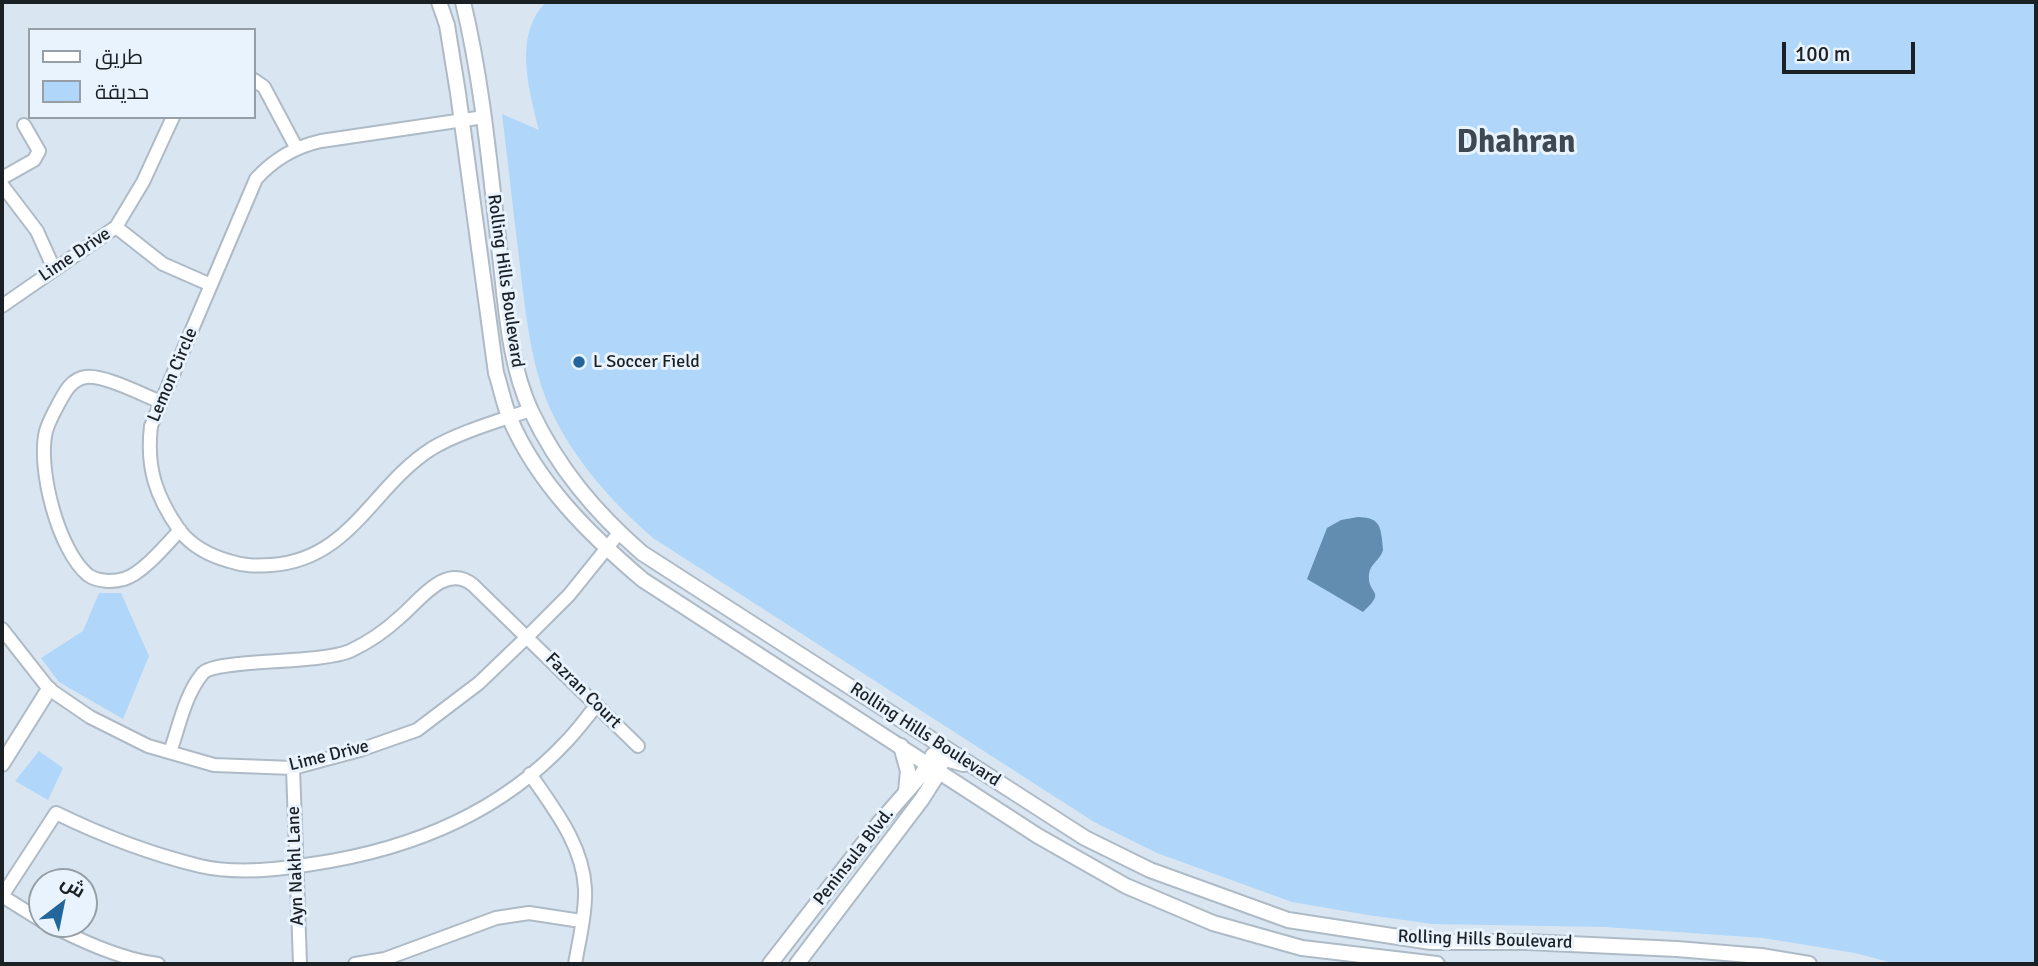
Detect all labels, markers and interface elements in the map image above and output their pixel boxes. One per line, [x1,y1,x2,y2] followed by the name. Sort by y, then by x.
[28,28,256,119] legend
[1786,28,1919,72] scale bar
[1795,41,1850,67] text: 100 m
[95,44,143,70] text: طريق
[95,79,149,105] text: حديقة
[1457,125,1575,163] district label: Dhahran
[482,193,528,369] street label: Rolling Hills Boulevard
[35,223,115,287] street label: Lime Drive
[144,325,202,425] street label: Lemon Circle
[593,351,700,373] place label: L Soccer Field
[571,354,587,370] marker: L Soccer Field
[541,649,625,733] street label: Fazran Court
[846,678,1004,792] street label: Rolling Hills Boulevard
[287,736,371,776] street label: Lime Drive
[809,804,899,910] street label: Peninsula Blvd.
[283,806,309,926] street label: Ayn Nakhl Lane
[28,868,98,938] north arrow
[56,870,90,904] text: ش
[1397,926,1573,954] street label: Rolling Hills Boulevard

